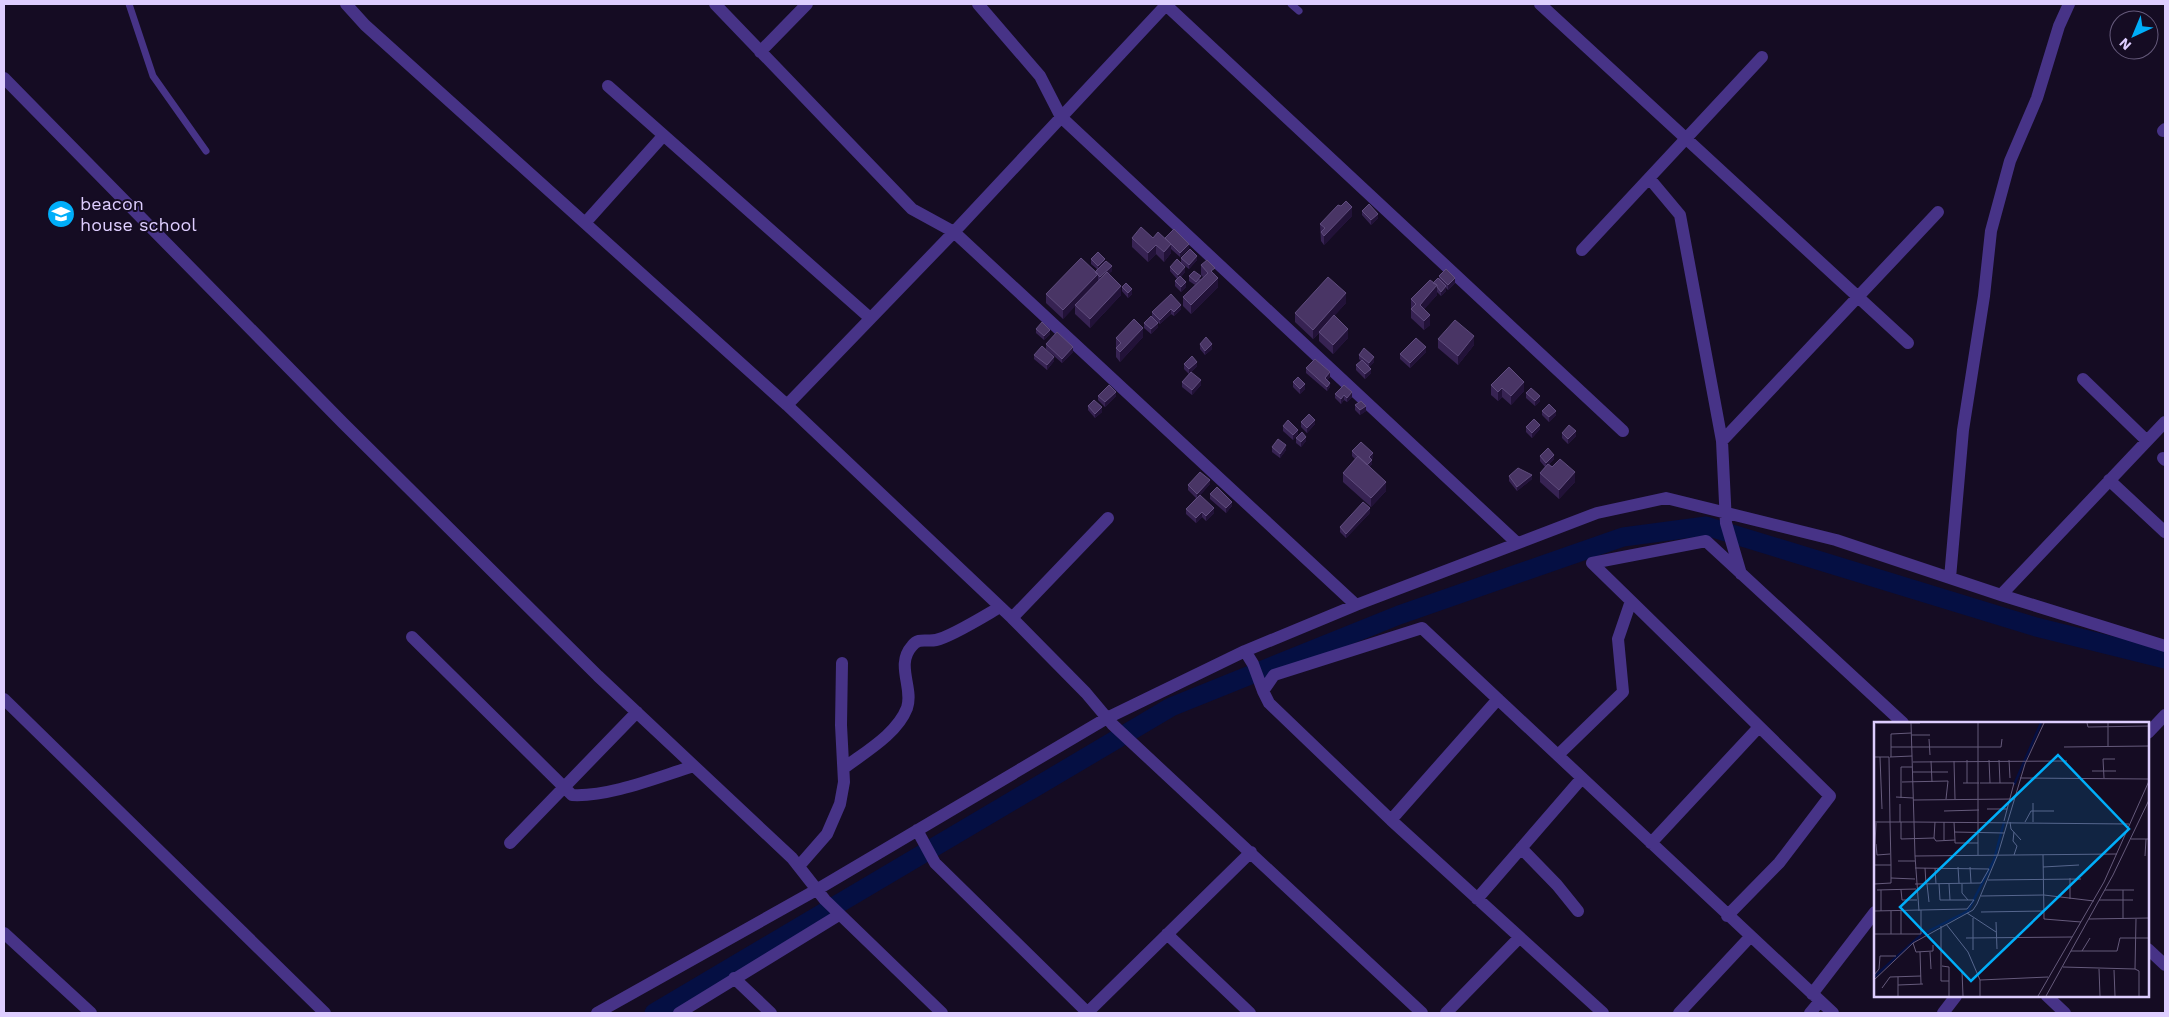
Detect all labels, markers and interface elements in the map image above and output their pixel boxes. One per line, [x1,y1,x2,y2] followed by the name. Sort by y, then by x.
[2109,10,2159,60] north arrow
[2116,35,2134,54] text: N
[80,193,197,235] place label: beacon house school
[46,199,76,229] school or university icon: beacon house school
[1874,722,2149,997] inset map

